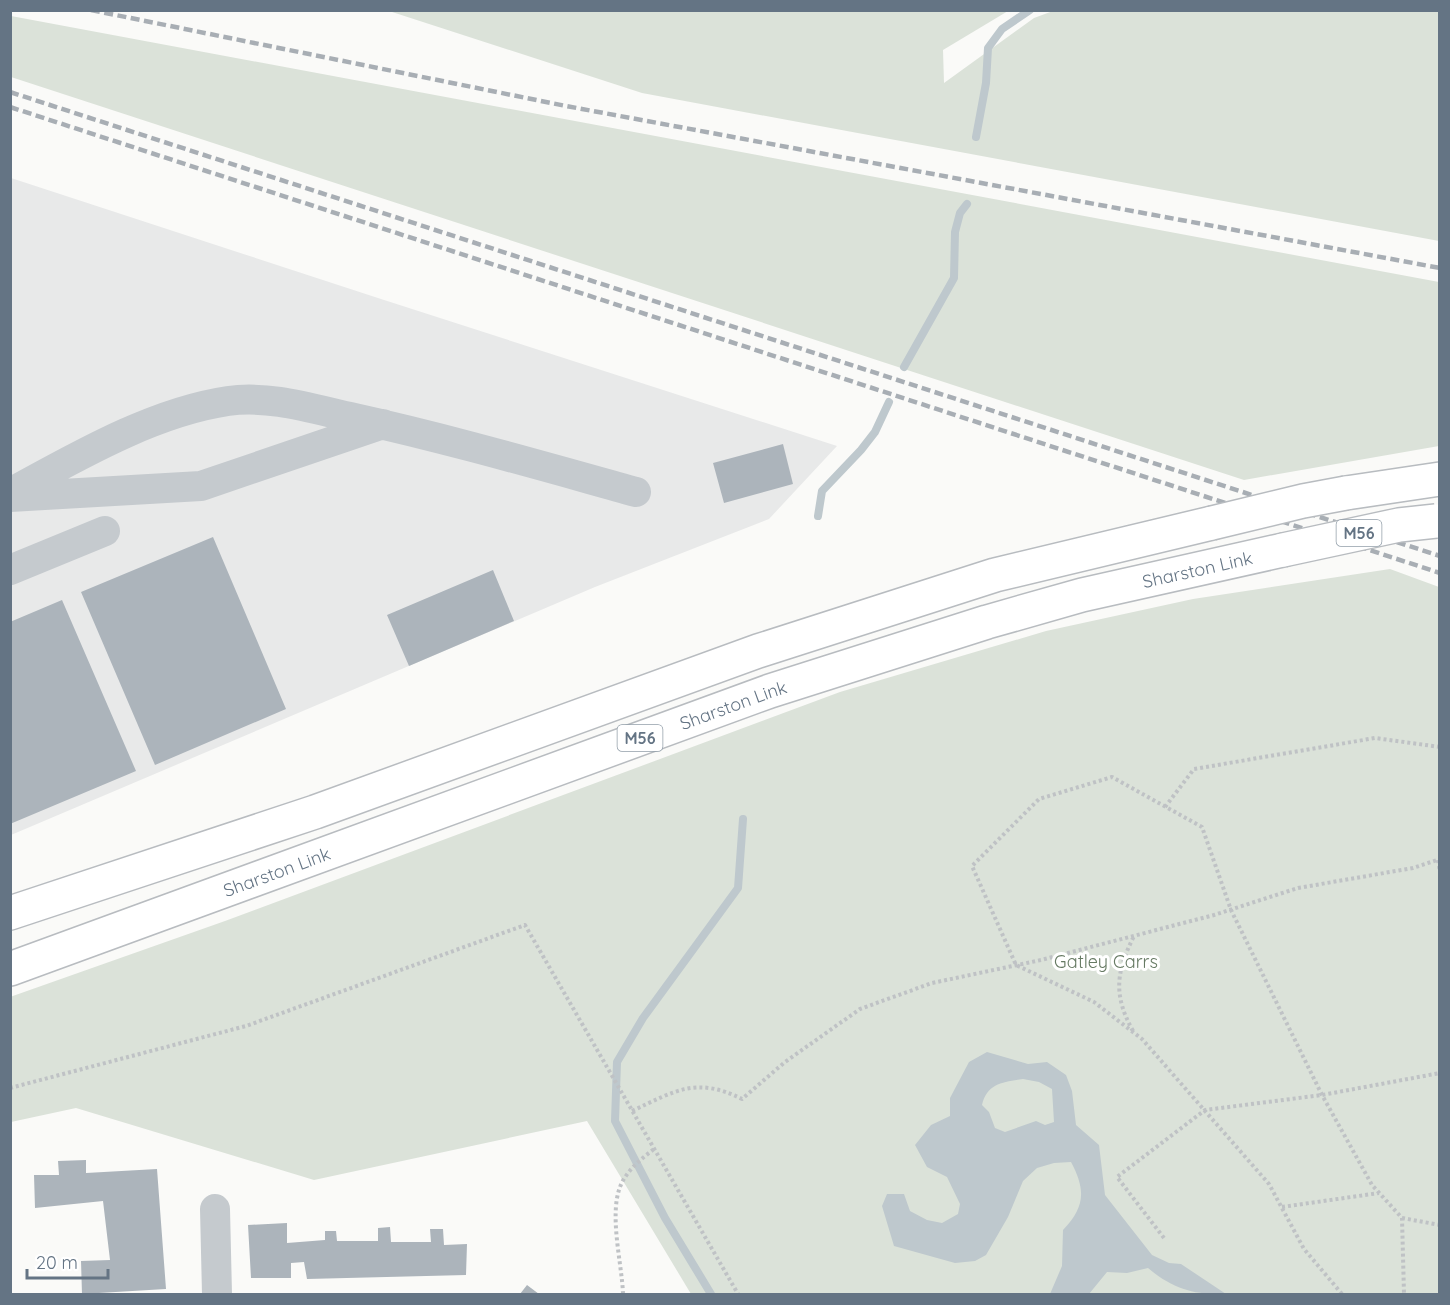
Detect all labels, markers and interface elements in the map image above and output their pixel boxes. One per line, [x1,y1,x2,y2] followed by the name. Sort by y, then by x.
[1336,520,1382,546] road number: M56
[1140,546,1255,593] street label: Sharston Link
[676,675,790,735] street label: Sharston Link
[618,725,662,751] road number: M56
[220,841,333,902] street label: Sharston Link
[1054,950,1158,973] park label: Gatley Carrs
[27,1242,108,1280] scale bar
[36,1251,78,1274] text: 20 m

